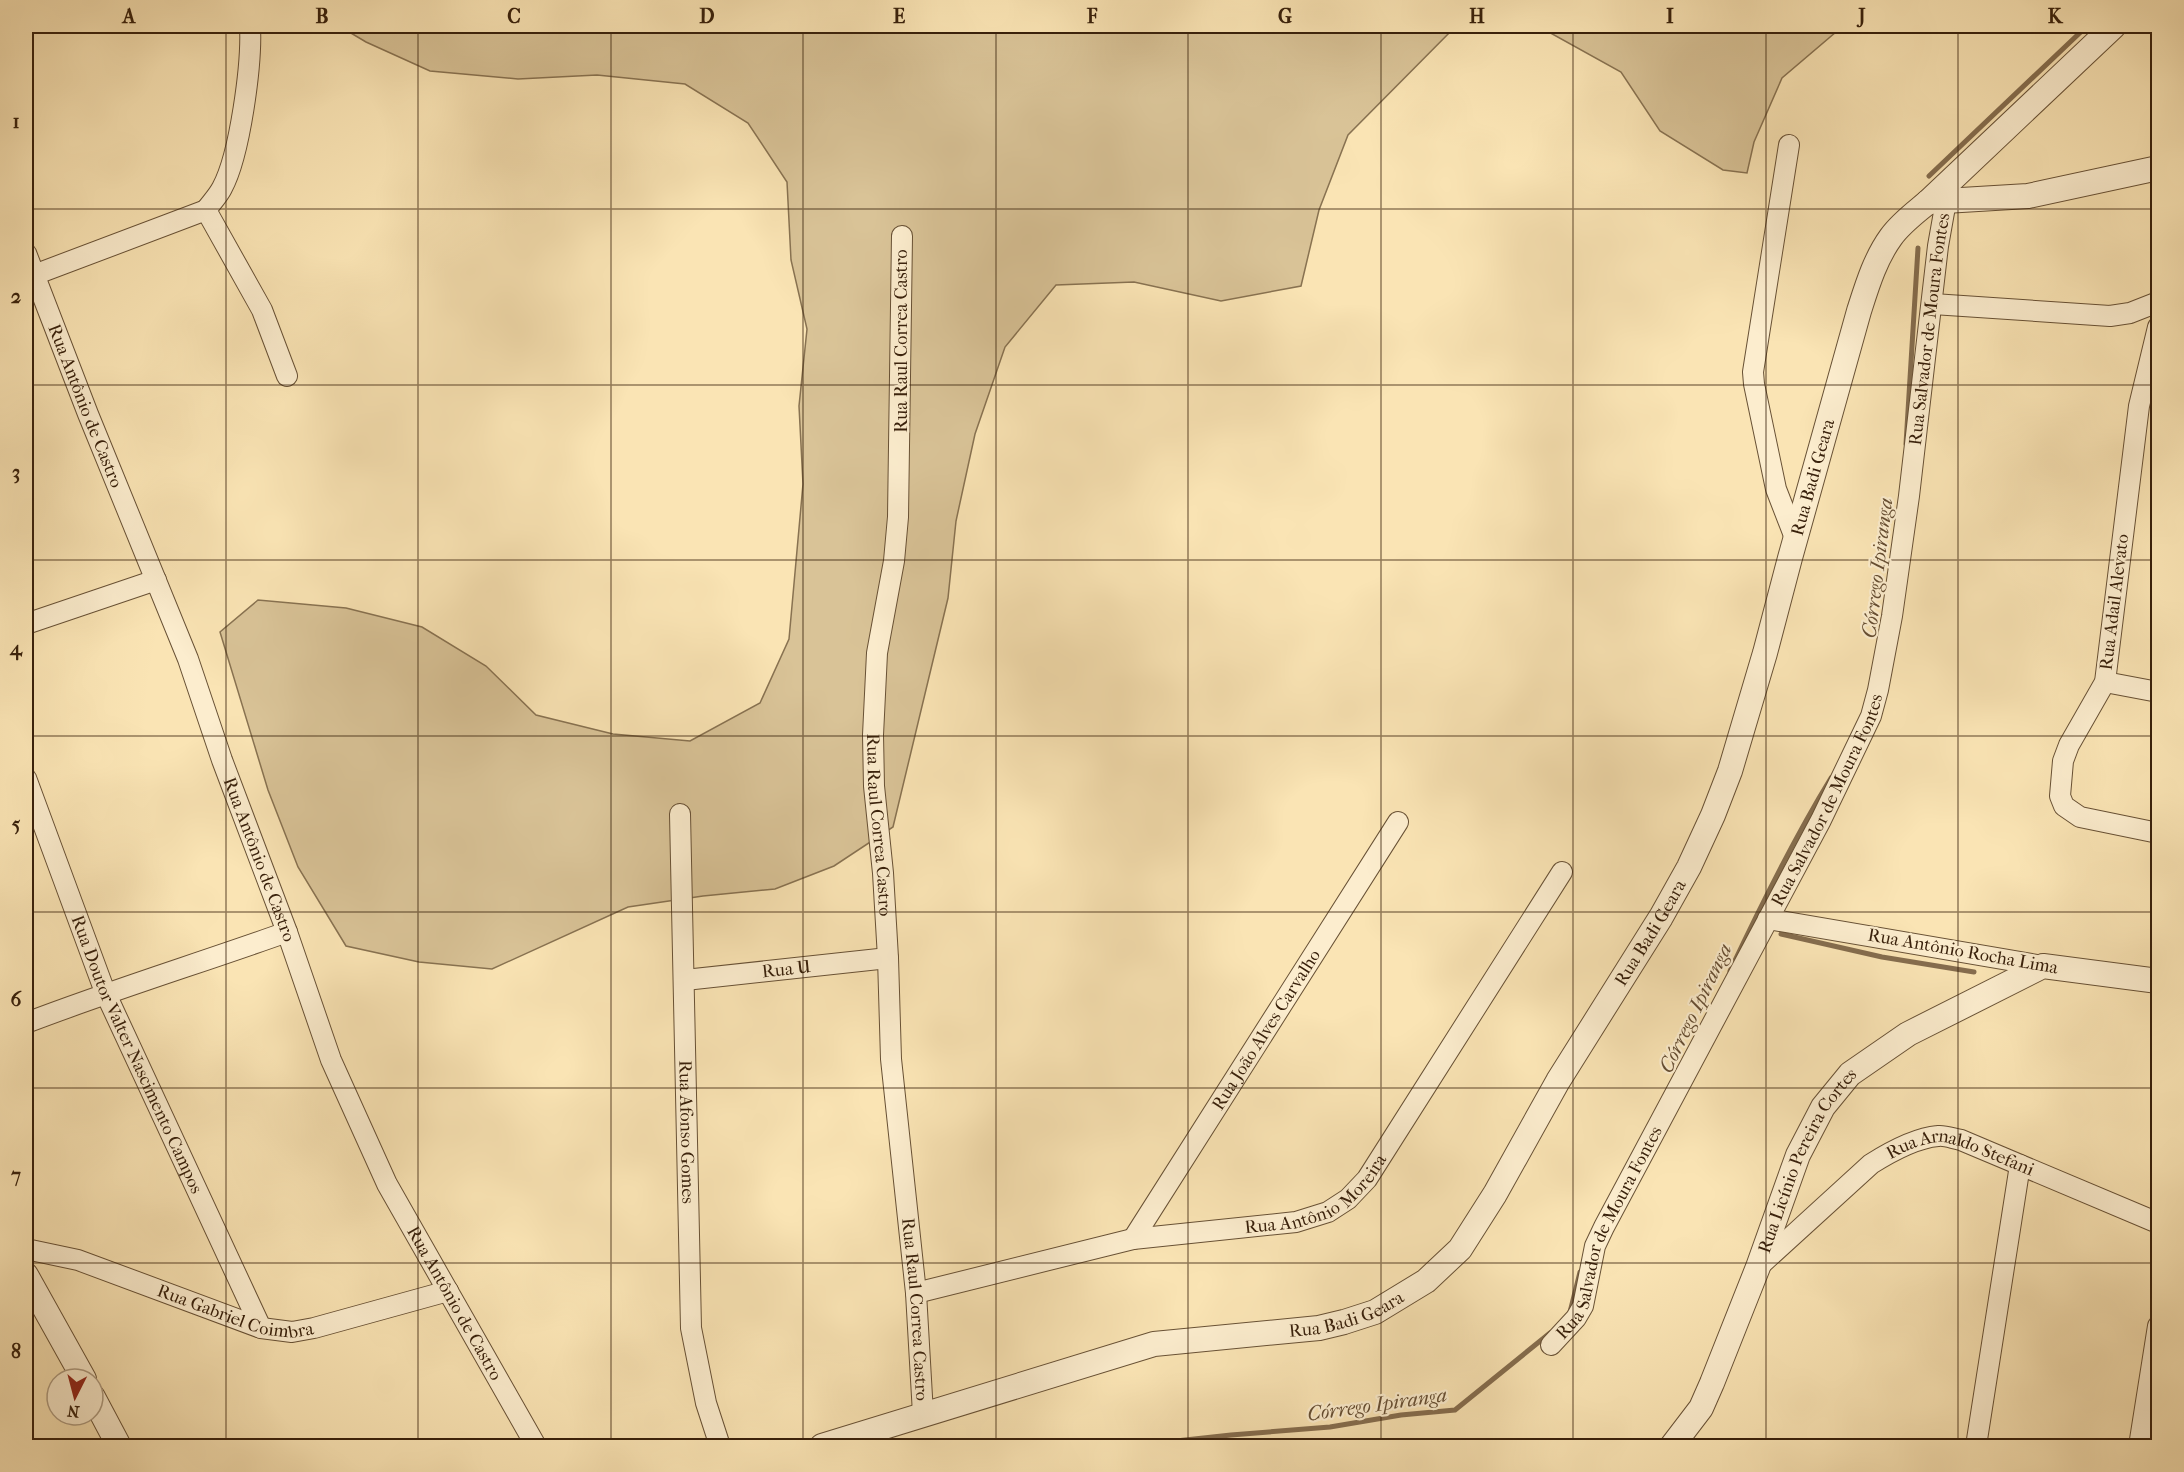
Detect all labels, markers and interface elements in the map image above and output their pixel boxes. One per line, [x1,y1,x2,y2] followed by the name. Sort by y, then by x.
[121,5,137,28] text: A
[315,5,329,28] text: B
[507,5,521,28] text: C
[699,5,715,28] text: D
[893,5,905,28] text: E
[1086,5,1098,28] text: F
[1278,5,1292,28] text: G
[1469,5,1485,28] text: H
[1666,5,1674,28] text: I
[1856,5,1866,28] text: J
[2048,5,2064,28] text: K
[12,110,20,133] text: 1
[1905,211,1955,446] street label: Rua Salvador de Moura Fontes
[891,249,912,433] street label: Rua Raul Correa Castro
[11,285,21,308] text: 2
[43,321,127,491] street label: Rua Antônio de Castro
[1787,416,1840,538] street label: Rua Badi Geara
[12,461,20,484] text: 3
[1858,497,1897,639] water label: Córrego Ipiranga
[2096,533,2133,671] street label: Rua Adail Alevato
[9,637,23,661] text: 4
[1767,691,1888,910] street label: Rua Salvador de Moura Fontes
[862,733,896,917] street label: Rua Raul Correa Castro
[219,774,300,944] street label: Rua Antônio de Castro
[12,813,21,836] text: 5
[1610,876,1691,990] street label: Rua Badi Geara
[67,913,207,1197] street label: Rua Doutor Valter Nascimento Campos
[1866,924,2060,979] street label: Rua Antônio Rocha Lima
[1654,940,1737,1077] water label: Córrego Ipiranga
[1208,946,1325,1114] street label: Rua João Alves Carvalho
[761,956,812,983] street label: Rua U
[11,988,23,1011] text: 6
[674,1060,698,1204] street label: Rua Afonso Gomes
[1754,1063,1861,1256] street label: Rua Licínio Pereira Cortes
[1552,1122,1667,1344] street label: Rua Salvador de Moura Fontes
[1883,1125,2038,1181] street label: Rua Arnaldo Stefani
[1244,1150,1391,1238] street label: Rua Antônio Moreira
[10,1164,21,1187] text: 7
[897,1217,932,1401] street label: Rua Raul Correa Castro
[402,1222,506,1384] street label: Rua Antônio de Castro
[154,1280,316,1344] street label: Rua Gabriel Coimbra
[1288,1287,1408,1342] street label: Rua Badi Geara
[11,1340,21,1363] text: 8
[45,1367,105,1427] north arrow
[1306,1383,1448,1426] water label: Córrego Ipiranga
[66,1401,81,1422] text: N

